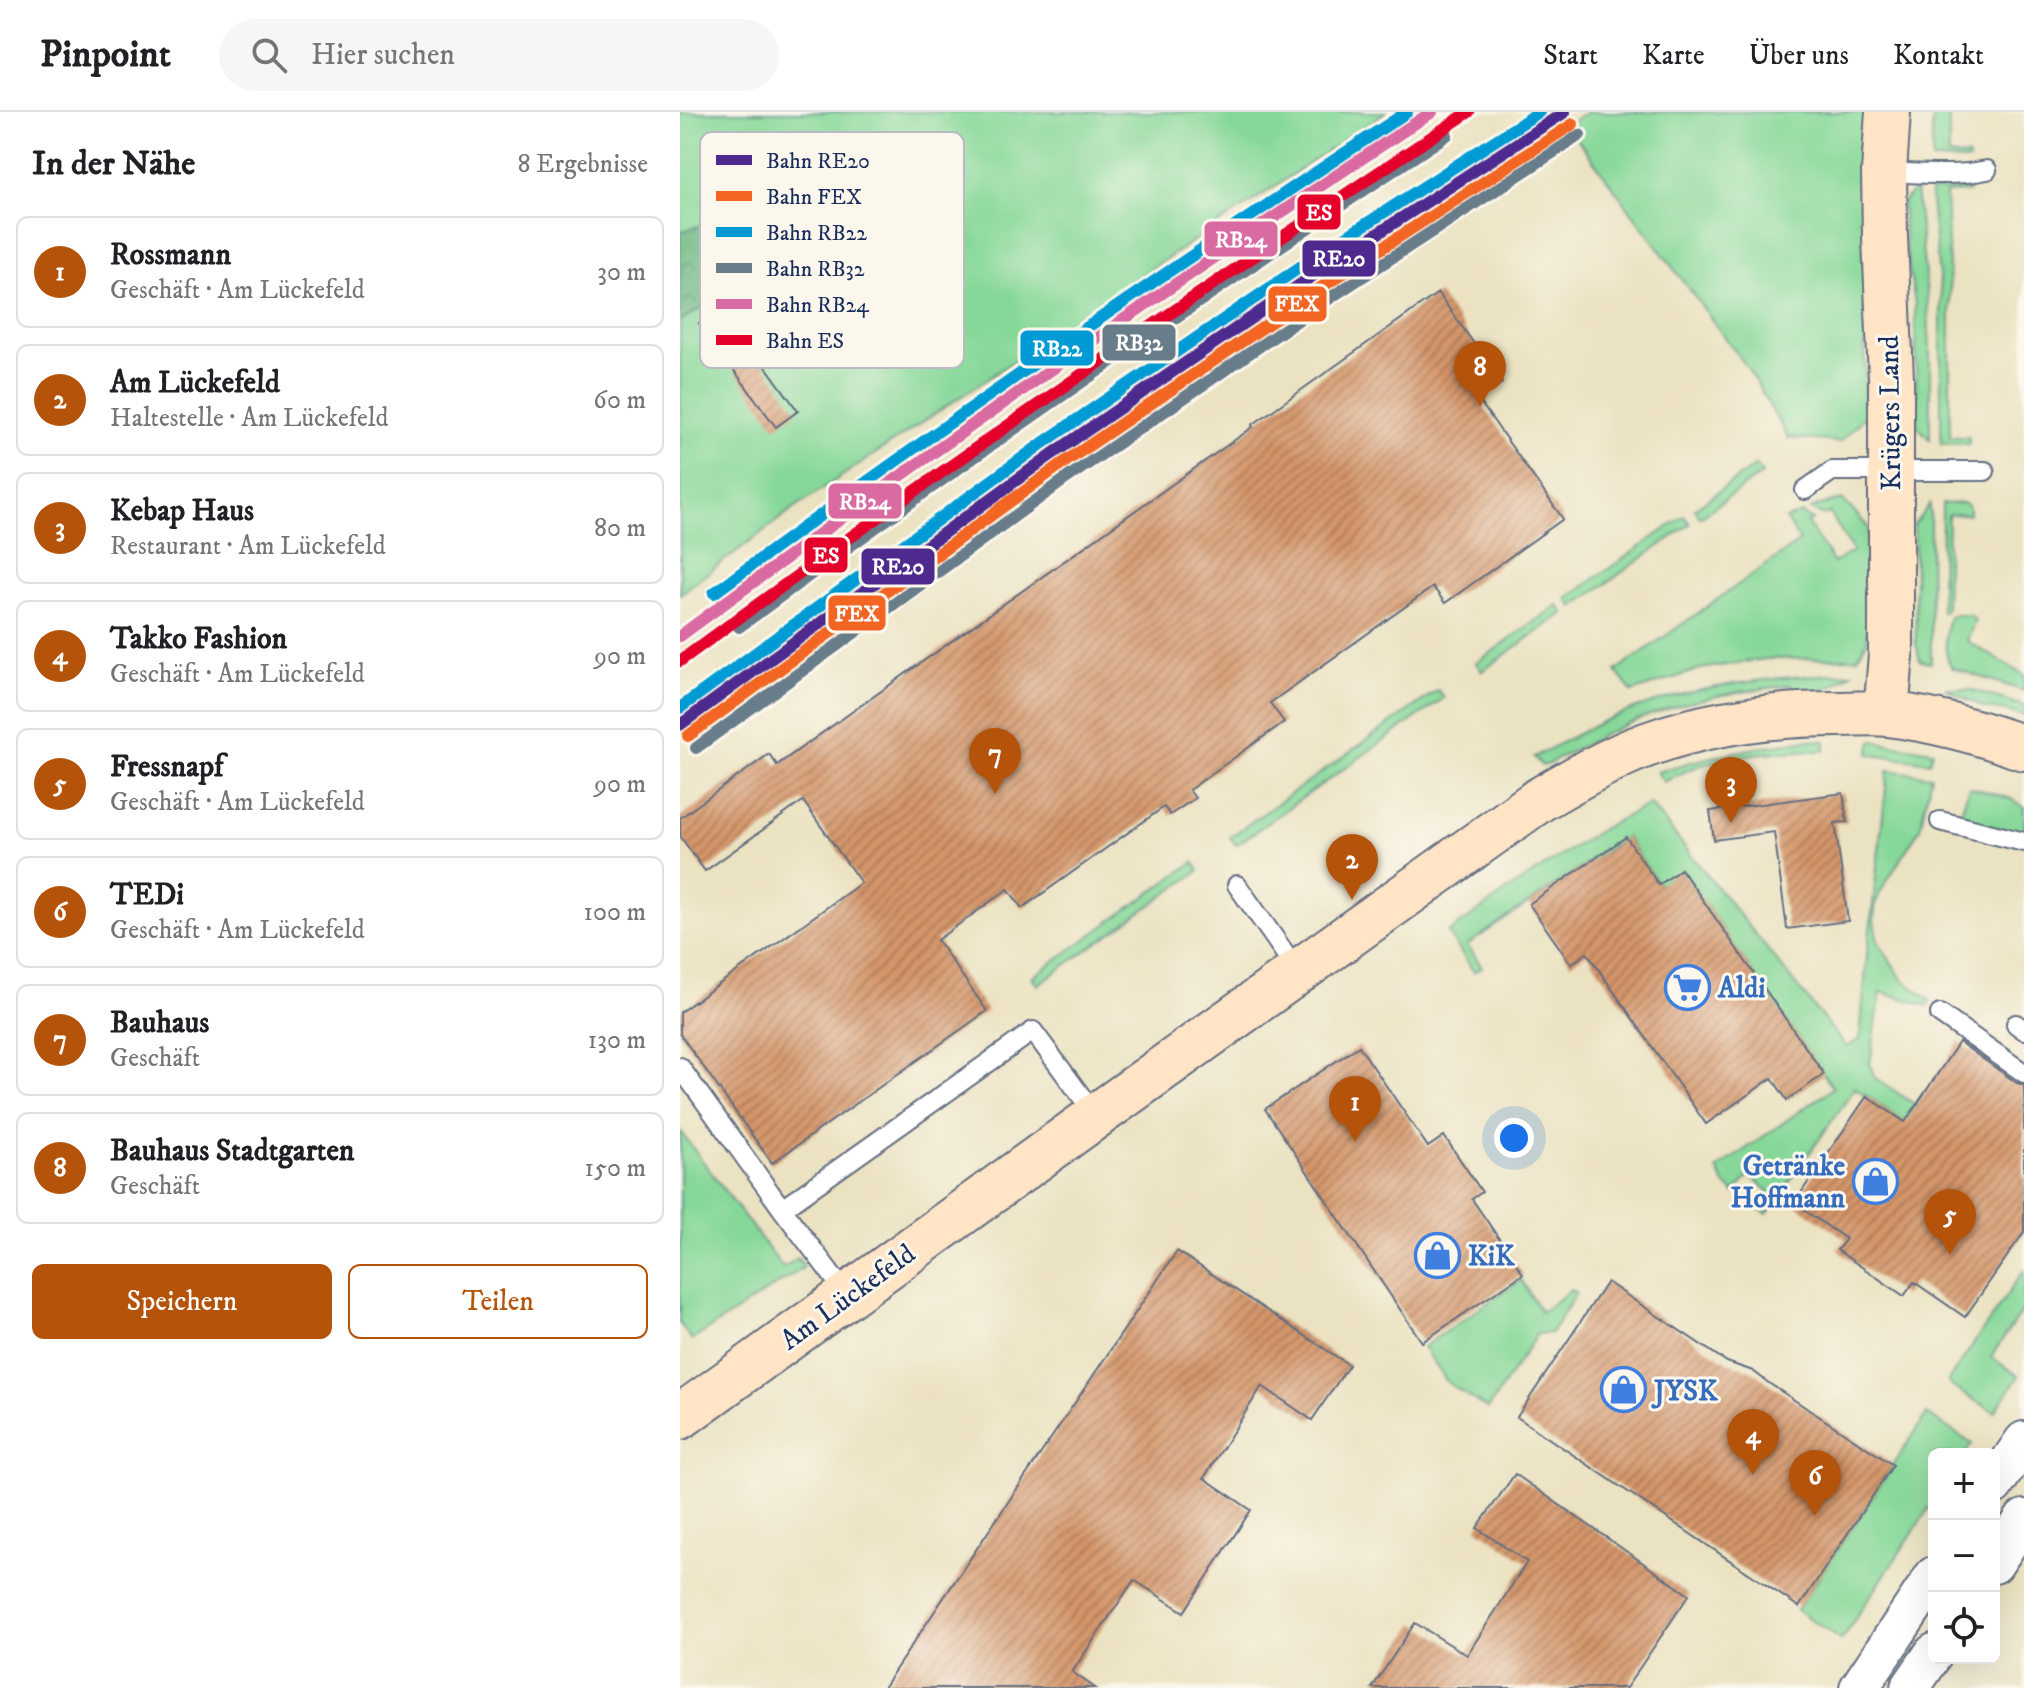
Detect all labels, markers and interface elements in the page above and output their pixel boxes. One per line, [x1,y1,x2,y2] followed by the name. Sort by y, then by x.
[219,19,779,91] search box
[40,31,171,79] text: Pinpoint
[247,33,291,77] icon: search
[311,37,455,74] text: Hier suchen
[1543,38,1598,73] text: Start
[1642,38,1705,73] text: Karte
[1749,38,1849,73] text: Über uns
[1893,38,1984,73] text: Kontakt
[700,132,964,368] legend
[32,143,195,185] text: In der Nähe
[517,148,648,181] text: 8 Ergebnisse
[766,148,870,175] text: Bahn RE20
[766,184,862,211] text: Bahn FEX
[1296,193,1342,231] line badge: ES
[1305,200,1333,227] text: ES
[766,220,867,247] text: Bahn RB22
[1203,220,1279,258] line badge: RB24
[1215,227,1268,254] text: RB24
[110,237,231,274] text: Rossmann
[1301,239,1377,278] line badge: RE20
[1313,246,1366,273] text: RE20
[55,256,65,289] text: 1
[597,256,646,289] text: 30 m
[766,256,865,283] text: Bahn RB32
[110,274,365,307] text: Geschäft · Am Lückefeld
[1267,285,1328,323] line badge: FEX
[1274,291,1320,318] text: FEX
[766,292,870,319] text: Bahn RB24
[1101,323,1177,362] line badge: RB32
[766,328,844,355] text: Bahn ES
[1019,329,1095,367] line badge: RB22
[1115,330,1164,357] text: RB32
[1872,335,1909,491] street label: Krügers Land
[1032,336,1083,363] text: RB22
[1454,341,1506,407] pin: 8
[110,365,280,402] text: Am Lückefeld
[54,384,66,417] text: 2
[593,384,646,417] text: 60 m
[110,402,388,435] text: Haltestelle · Am Lückefeld
[827,482,903,520] line badge: RB24
[839,489,892,516] text: RB24
[110,493,254,530] text: Kebap Haus
[55,512,65,545] text: 3
[594,512,646,545] text: 80 m
[110,530,386,563] text: Restaurant · Am Lückefeld
[803,536,849,574] line badge: ES
[812,543,840,570] text: ES
[860,547,936,586] line badge: RE20
[872,554,925,581] text: RE20
[827,594,887,632] line badge: FEX
[834,601,880,628] text: FEX
[110,621,287,658] text: Takko Fashion
[53,640,67,673] text: 4
[594,640,646,673] text: 90 m
[110,658,365,691] text: Geschäft · Am Lückefeld
[969,728,1021,794] pin: 7
[110,749,223,786] text: Fressnapf
[1705,757,1757,823] pin: 3
[54,768,66,801] text: 5
[594,768,646,801] text: 90 m
[110,786,365,819] text: Geschäft · Am Lückefeld
[1326,834,1378,900] pin: 2
[110,877,184,914] text: TEDi
[53,896,67,929] text: 6
[583,896,646,929] text: 100 m
[110,914,365,947] text: Geschäft · Am Lückefeld
[1663,963,1711,1011] supermarket icon: Aldi
[1717,971,1765,1006] place label: Aldi
[110,1005,209,1042] text: Bauhaus
[53,1024,67,1057] text: 7
[588,1024,646,1057] text: 130 m
[110,1042,200,1075] text: Geschäft
[1329,1076,1381,1142] pin: 1
[1494,1118,1534,1158] your location
[110,1133,355,1170] text: Bauhaus Stadtgarten
[1731,1149,1845,1216] place label: Getränke Hoffmann
[53,1152,67,1185] text: 8
[585,1152,646,1185] text: 150 m
[1852,1157,1900,1205] shop icon: Getränke Hoffmann
[110,1170,200,1203] text: Geschäft
[1924,1189,1976,1255] pin: 5
[1413,1231,1461,1279] shop icon: KiK
[773,1236,922,1358] street label: Am Lückefeld
[1468,1239,1516,1274] place label: KiK
[32,1264,332,1339] button: Speichern
[348,1264,648,1339] button: Teilen
[1599,1366,1647,1414] shop icon: JYSK
[1651,1374,1719,1409] place label: JYSK
[1727,1409,1779,1475] pin: 4
[1928,1448,2000,1664] map controls
[1928,1448,2000,1520] button: +
[1789,1450,1841,1516] pin: 6
[1928,1520,2000,1592] button: −
[1928,1592,2000,1664] button: locate

